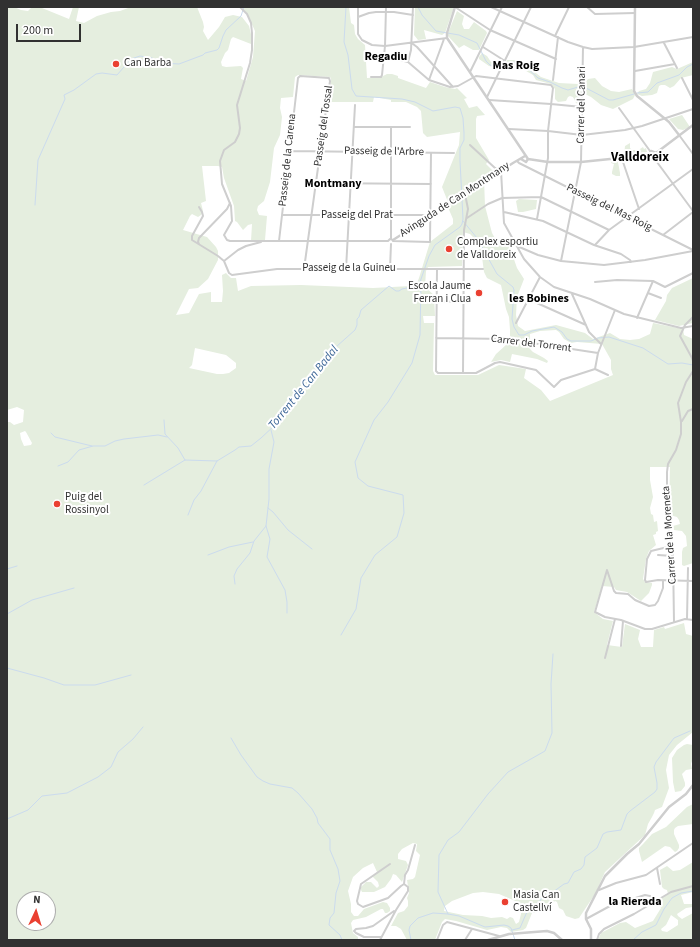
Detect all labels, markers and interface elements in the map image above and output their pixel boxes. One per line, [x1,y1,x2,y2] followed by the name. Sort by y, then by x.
[18,16,83,42] scale bar
[23,22,53,39] text: 200 m
[365,50,407,64] district label: Regadiu
[124,57,171,71] place label: Can Barba
[111,59,121,69] marker: Can Barba
[493,59,539,73] district label: Mas Roig
[575,66,589,144] street label: Carrer del Canari
[312,85,336,167] street label: Passeig del Tossal
[277,113,299,207] street label: Passeig de la Carena
[344,145,424,159] street label: Passeig de l'Arbre
[611,150,669,166] district label: Valldoreix
[398,159,512,241] street label: Avinguda de Can Montmany
[305,177,361,191] district label: Montmany
[564,182,654,234] street label: Passeig del Mas Roig
[321,209,393,223] street label: Passeig del Prat
[457,236,538,262] place label: Complex esportiu de Valldoreix
[444,244,454,254] marker: Complex esportiu de Valldoreix
[302,262,396,276] street label: Passeig de la Guineu
[408,280,471,306] place label: Escola Jaume Ferran i Clua
[474,288,484,298] marker: Escola Jaume Ferran i Clua
[509,292,569,306] district label: les Bobines
[490,332,572,356] street label: Carrer del Torrent
[266,343,342,433] water label: Torrent de Can Badal
[660,485,680,585] street label: Carrer de la Moreneta
[65,491,109,517] place label: Puig del Rossinyol
[52,499,62,509] marker: Puig del Rossinyol
[513,889,559,915] place label: Masia Can Castellví
[16,891,56,931] north arrow
[33,892,41,907] text: N
[608,895,662,909] district label: la Rierada
[500,897,510,907] marker: Masia Can Castellví

